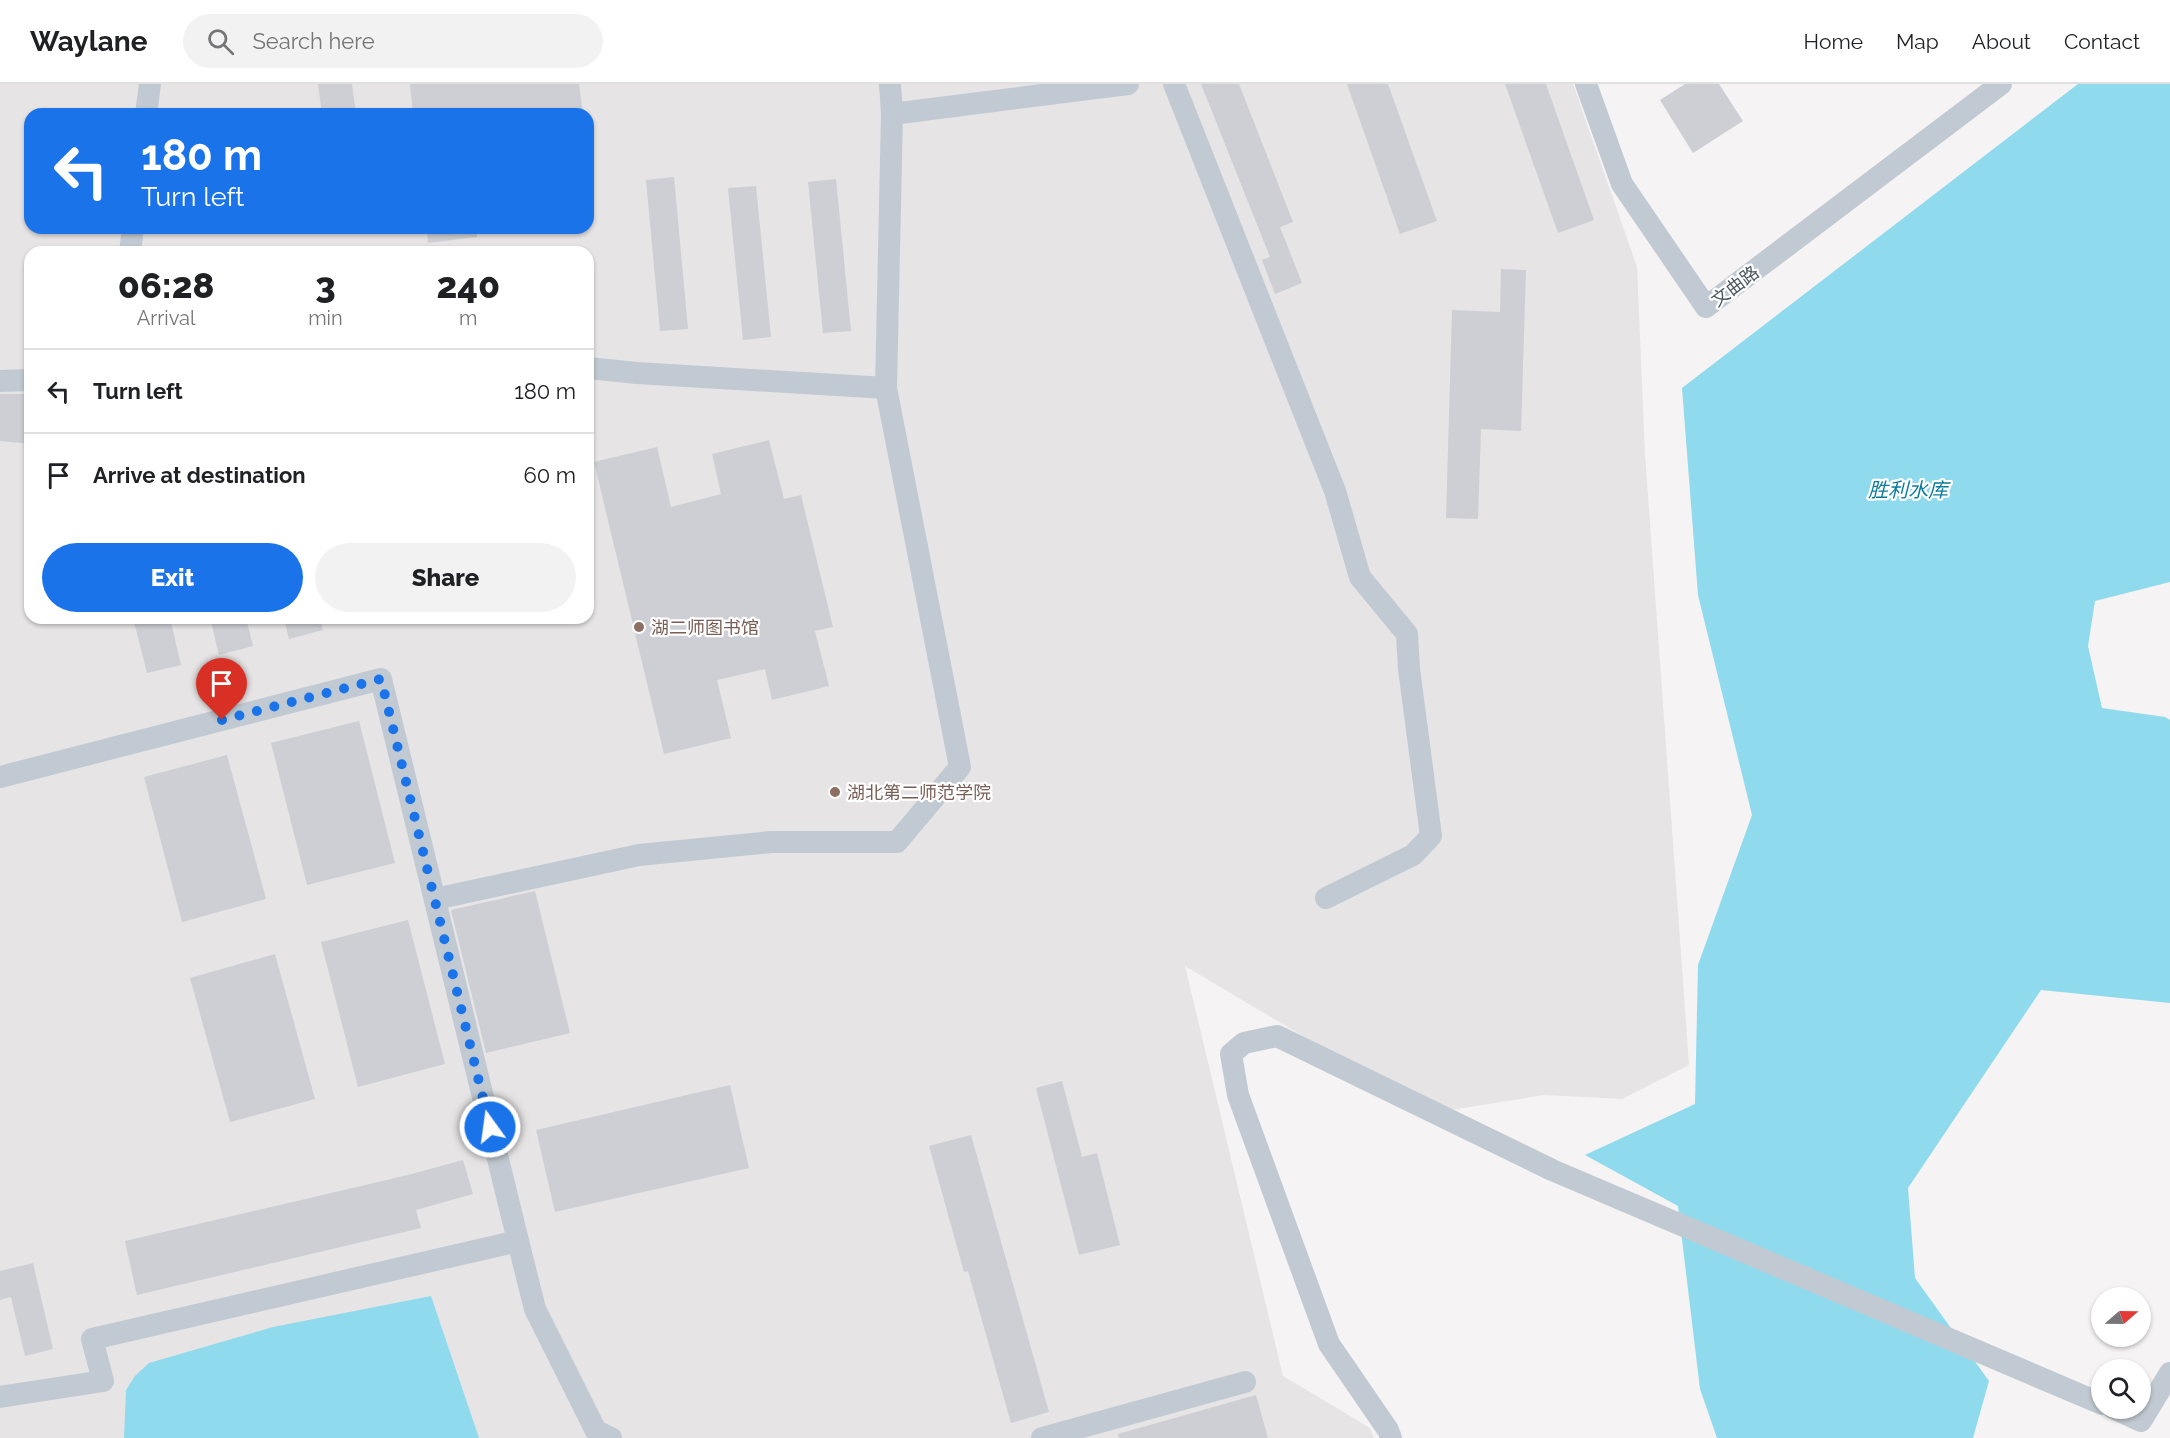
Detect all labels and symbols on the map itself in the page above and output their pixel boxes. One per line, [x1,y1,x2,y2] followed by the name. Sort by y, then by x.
[1707,261,1763,311] street label: 文曲路
[1868,478,1951,502] water label: 胜利水库
[651,617,759,638] place label: 湖二师图书馆
[632,620,646,634] marker: 湖二师图书馆
[196,658,247,720] pin
[847,782,991,803] place label: 湖北第二师范学院
[828,785,842,799] marker: 湖北第二师范学院
[458,1095,522,1159] position arrow
[2091,1287,2151,1347] north arrow

